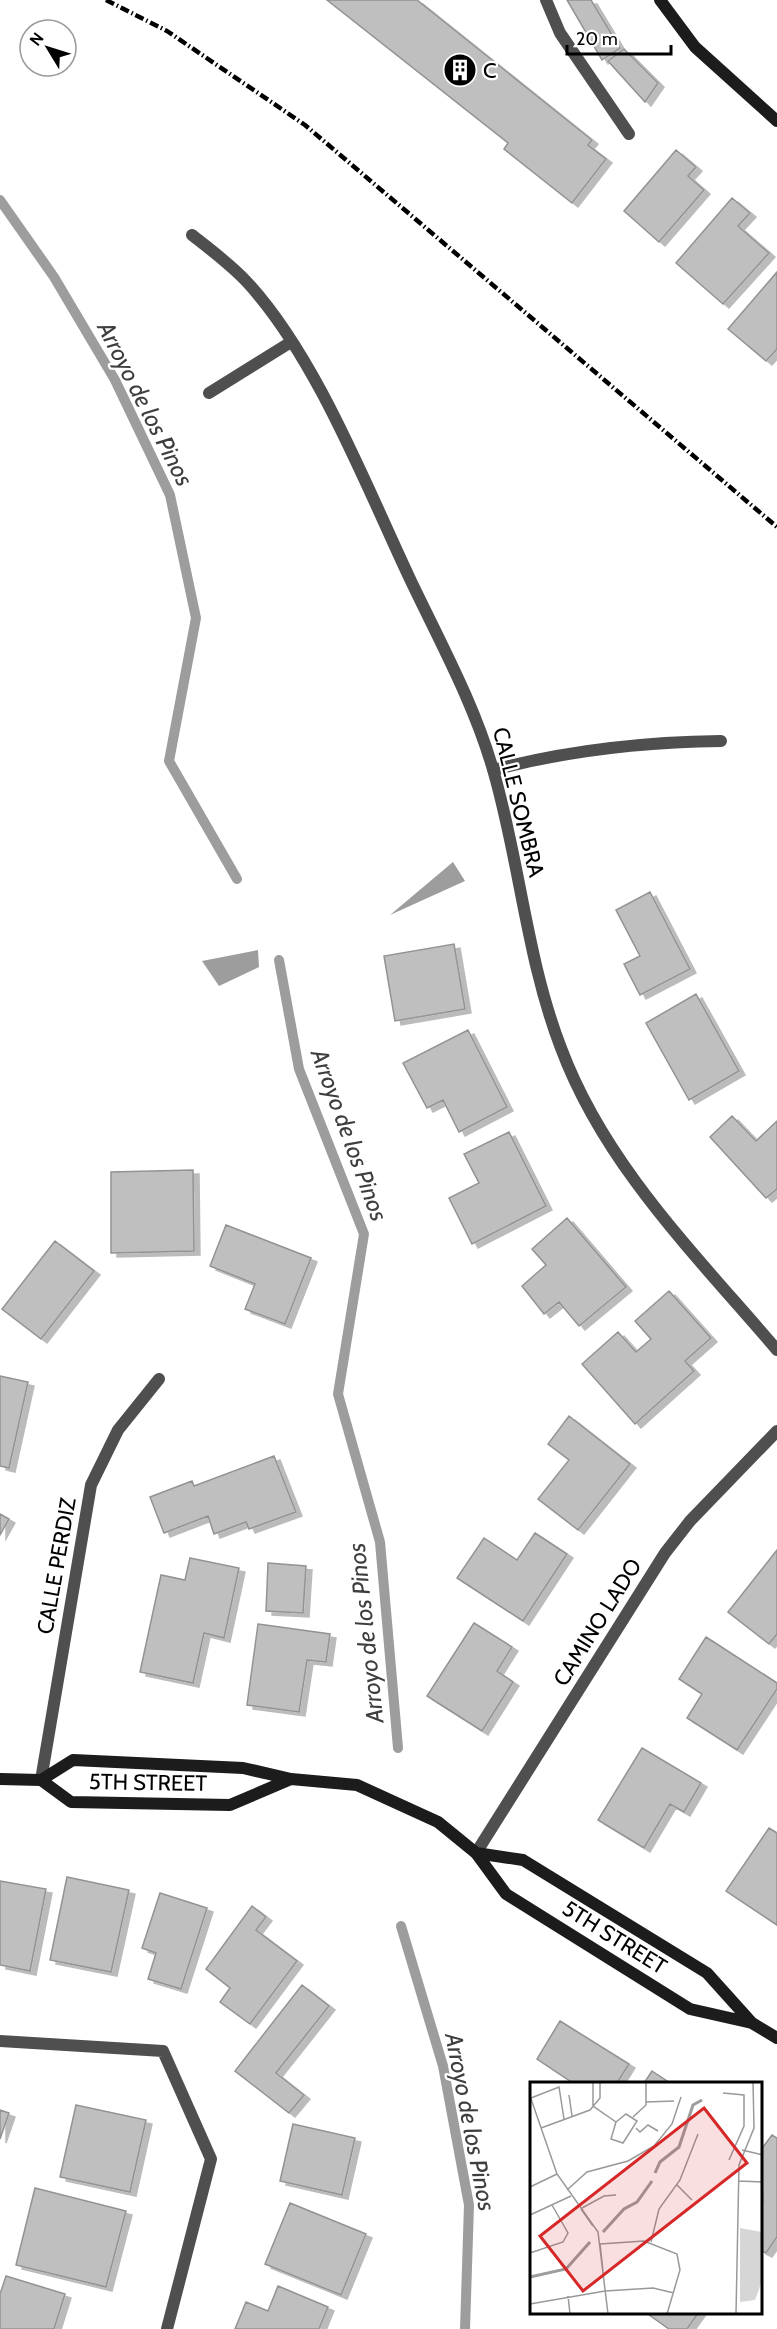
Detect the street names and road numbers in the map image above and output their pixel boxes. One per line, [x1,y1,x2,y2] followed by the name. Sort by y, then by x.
[487,724,550,880] street label: CALLE SOMBRA
[31,1496,82,1636] street label: CALLE PERDIZ
[547,1553,647,1691] street label: CAMINO LADO
[89,1768,208,1797] street label: 5TH STREET
[558,1895,672,1980] street label: 5TH STREET

